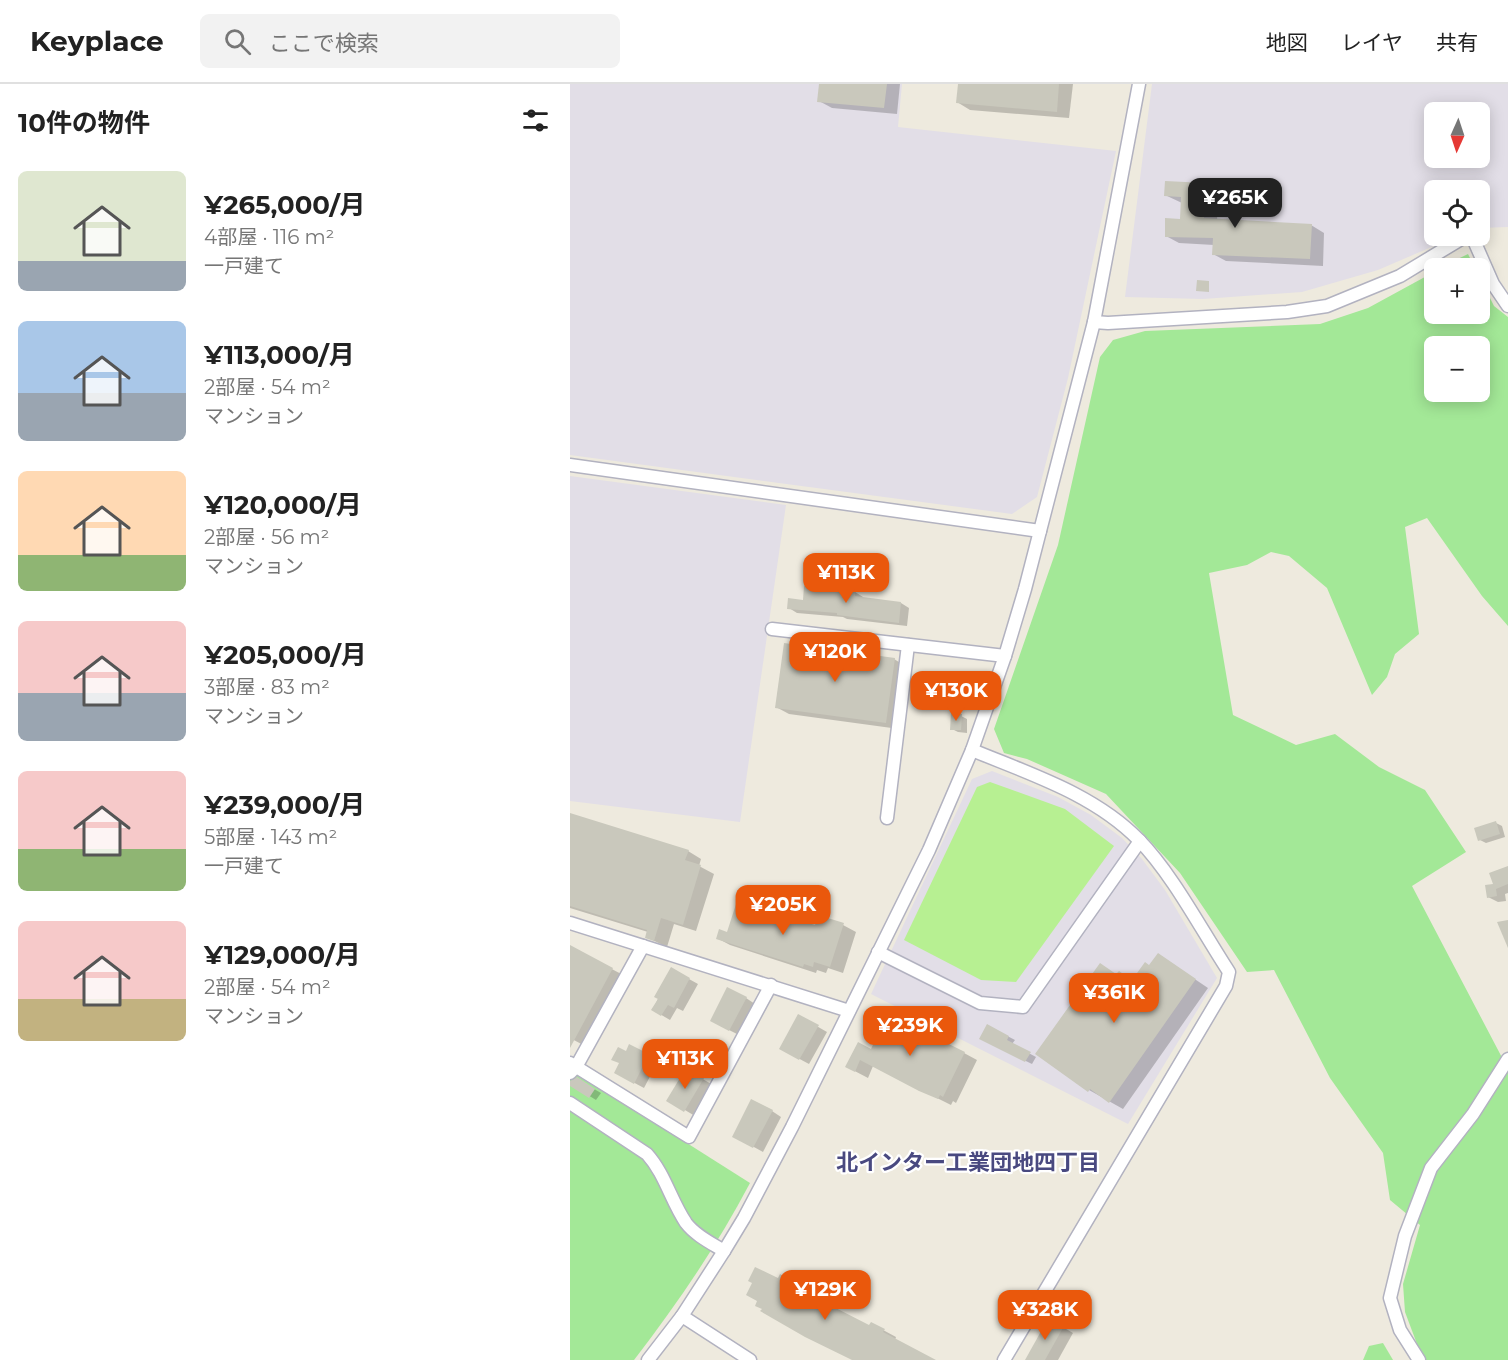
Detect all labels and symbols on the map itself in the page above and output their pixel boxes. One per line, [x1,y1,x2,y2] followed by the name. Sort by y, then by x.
[1424,102,1490,168] north arrow
[1193,178,1277,229] pin: ¥265K
[804,553,888,604] pin: ¥113K
[793,632,877,683] pin: ¥120K
[914,671,998,722] pin: ¥130K
[741,885,825,936] pin: ¥205K
[1072,973,1156,1024] pin: ¥361K
[868,1006,952,1057] pin: ¥239K
[643,1039,727,1090] pin: ¥113K
[836,1149,1100,1176] district label: 北インター工業団地四丁目
[783,1270,867,1321] pin: ¥129K
[1003,1290,1087,1341] pin: ¥328K

